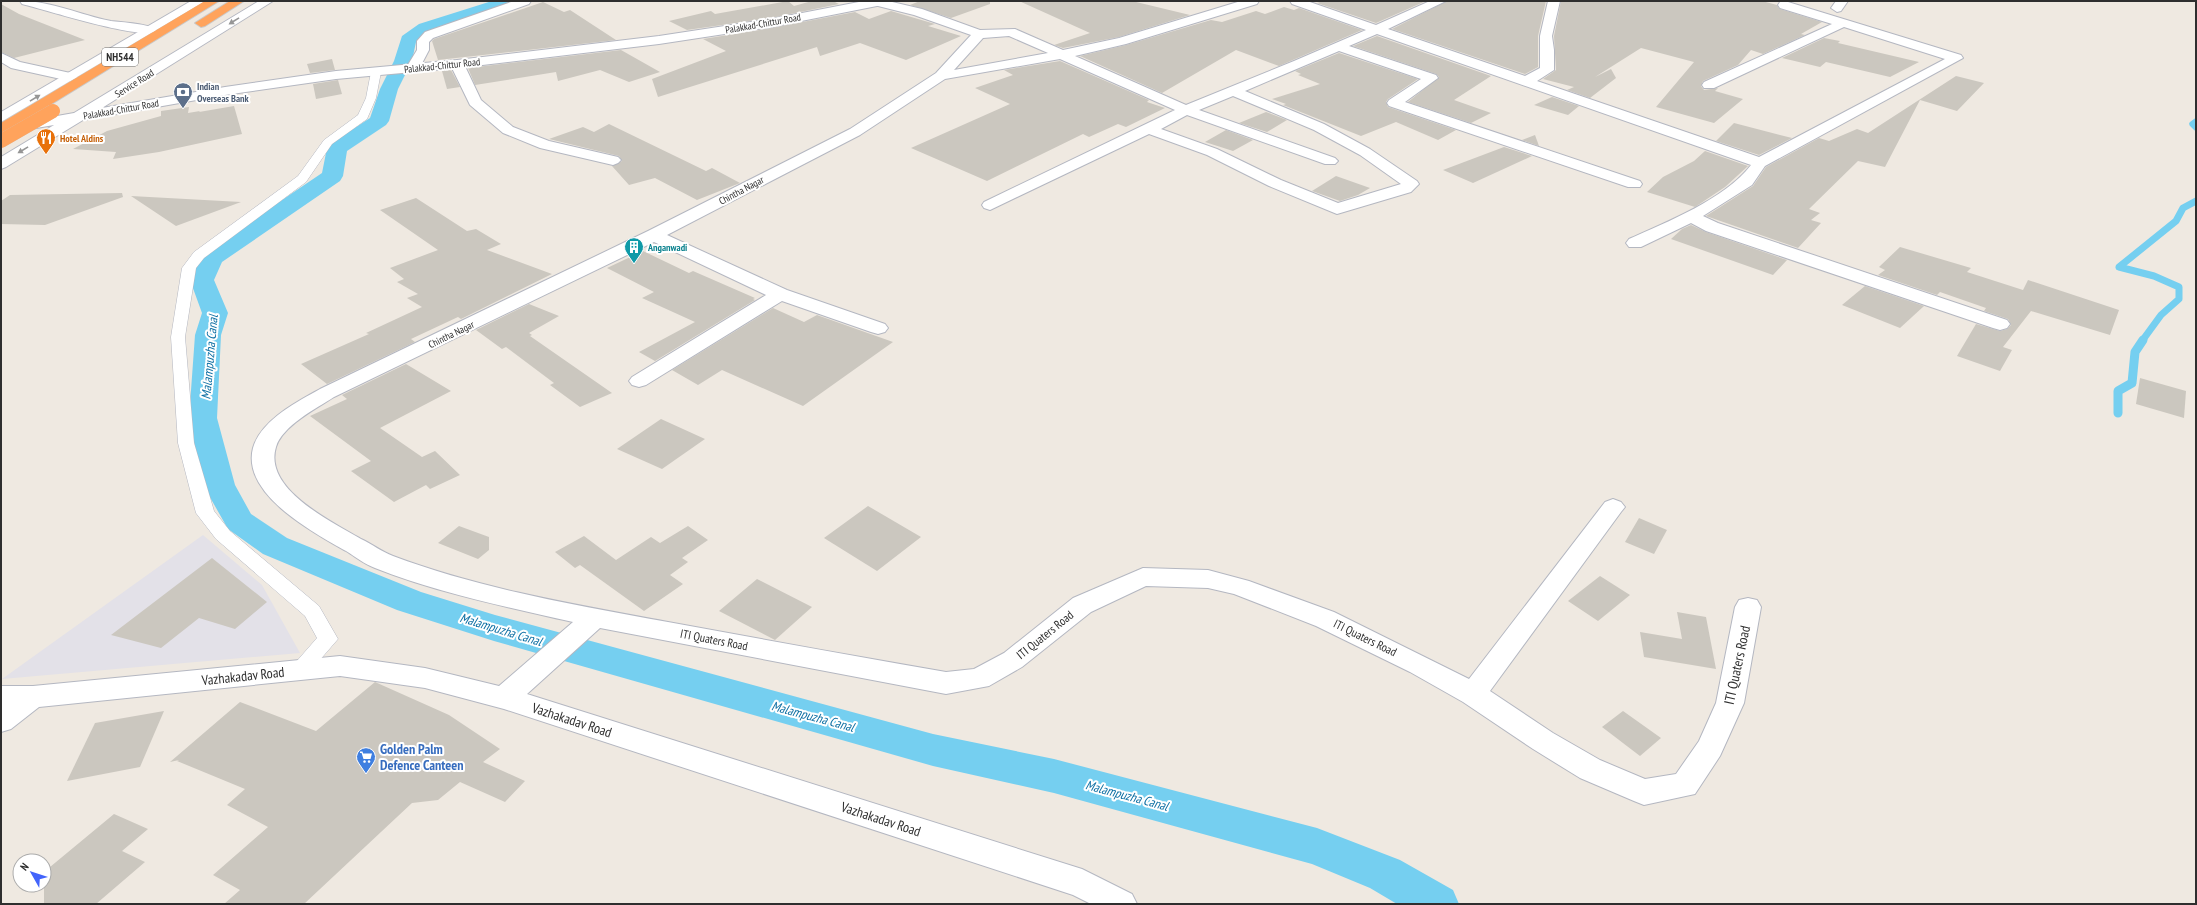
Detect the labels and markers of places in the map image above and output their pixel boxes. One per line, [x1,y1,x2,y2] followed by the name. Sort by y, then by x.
[197,80,250,105] place label: Indian Overseas Bank
[172,81,194,109] bank icon: Indian Overseas Bank
[35,127,57,155] restaurant icon: Hotel Aldins
[60,132,104,145] place label: Hotel Aldins
[623,236,645,264] building icon: Anganwadi
[647,241,687,254] place label: Anganwadi
[380,740,464,774] place label: Golden Palm Defence Canteen
[355,746,377,774] supermarket icon: Golden Palm Defence Canteen

